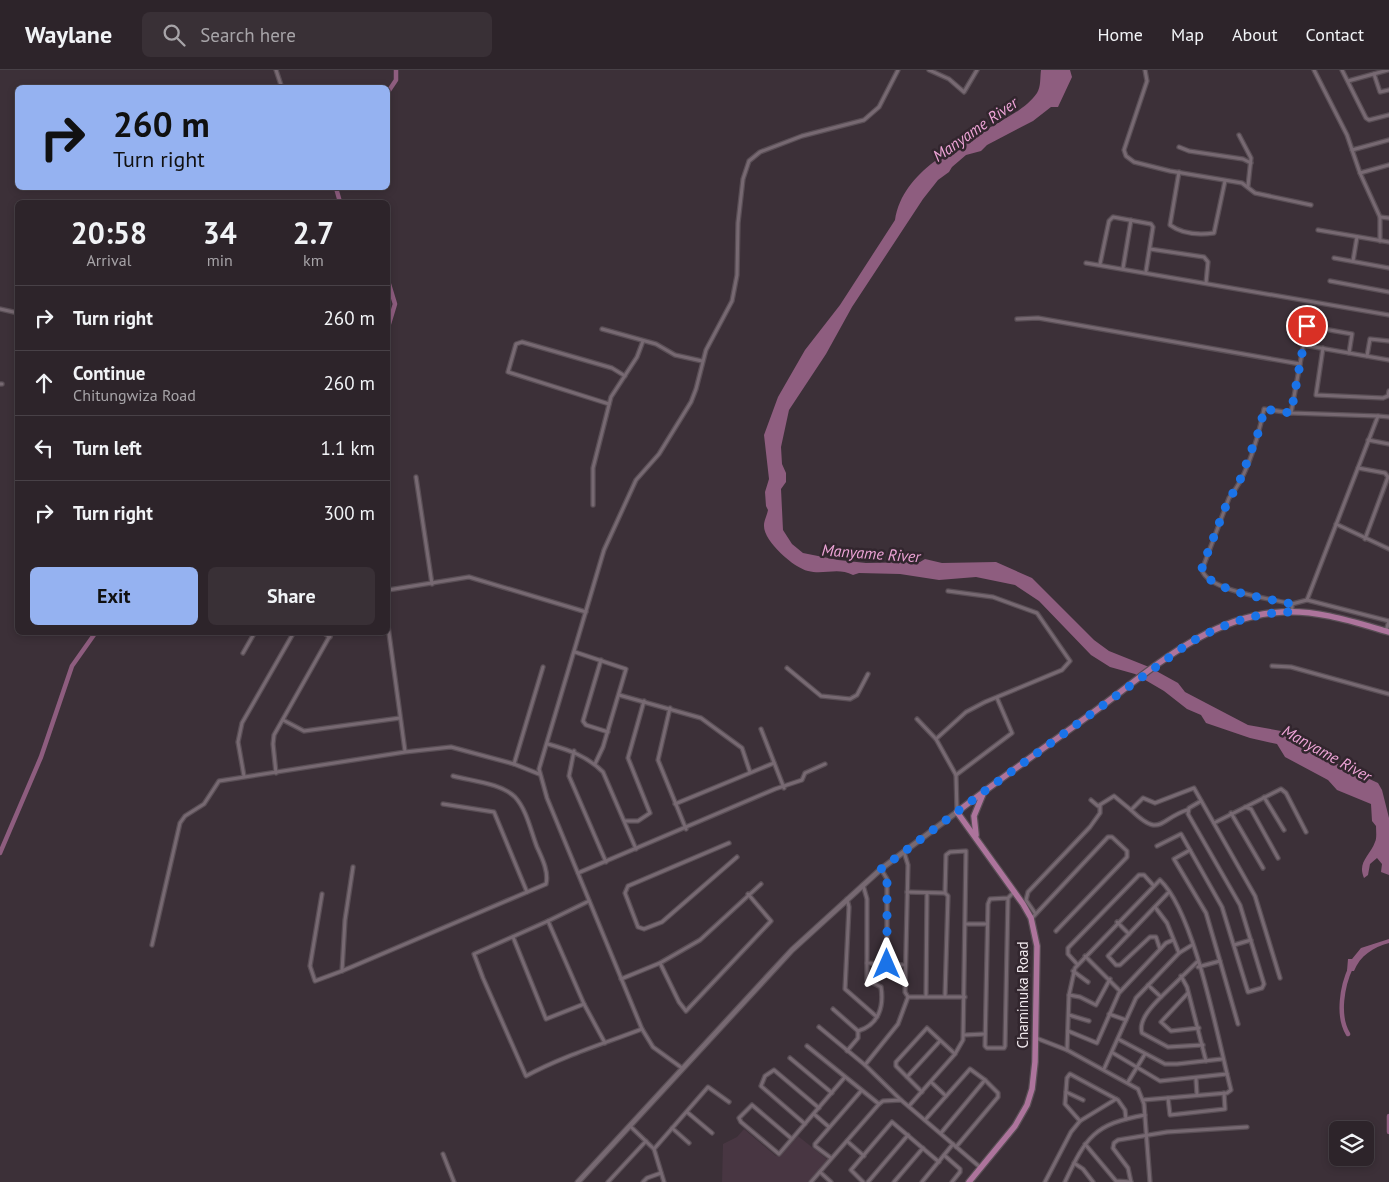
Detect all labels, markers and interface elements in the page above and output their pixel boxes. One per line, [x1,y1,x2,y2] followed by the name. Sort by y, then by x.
[142,12,492,57] search box
[25,19,112,50] text: Waylane
[160,21,188,49] icon: search
[200,23,296,47] text: Search here
[1097,23,1143,46] text: Home
[1171,23,1204,46] text: Map
[1232,23,1278,46] text: About
[1306,23,1364,46] text: Contact
[929,91,1023,166] water label: Manyame River
[113,101,210,147] text: 260 m
[30,105,95,170] icon: right
[113,145,205,173] text: Turn right
[71,213,147,252] text: 20:58
[203,213,237,252] text: 34
[293,213,334,252] text: 2.7
[86,250,131,270] text: Arrival
[207,250,233,270] text: min
[303,250,324,270] text: km
[30,304,58,332] icon: right
[1286,305,1328,347] pin
[73,306,153,330] text: Turn right
[323,306,375,330] text: 260 m
[1293,312,1321,340] icon: arrive
[73,361,145,385] text: Continue
[30,369,58,397] icon: ahead
[323,371,375,395] text: 260 m
[73,385,196,405] text: Chitungwiza Road
[30,434,58,462] icon: left
[73,436,142,460] text: Turn left
[321,436,375,460] text: 1.1 km
[30,499,58,527] icon: right
[73,501,153,525] text: Turn right
[323,501,375,525] text: 300 m
[821,540,923,567] water label: Manyame River
[30,567,198,625] button: Exit
[208,567,375,625] button: Share
[1279,720,1377,787] water label: Manyame River
[860,937,912,989] position arrow
[1013,941,1032,1049] street label: Chaminuka Road
[1329,1121,1374,1166] map controls
[1329,1121,1374,1166] button: layers

